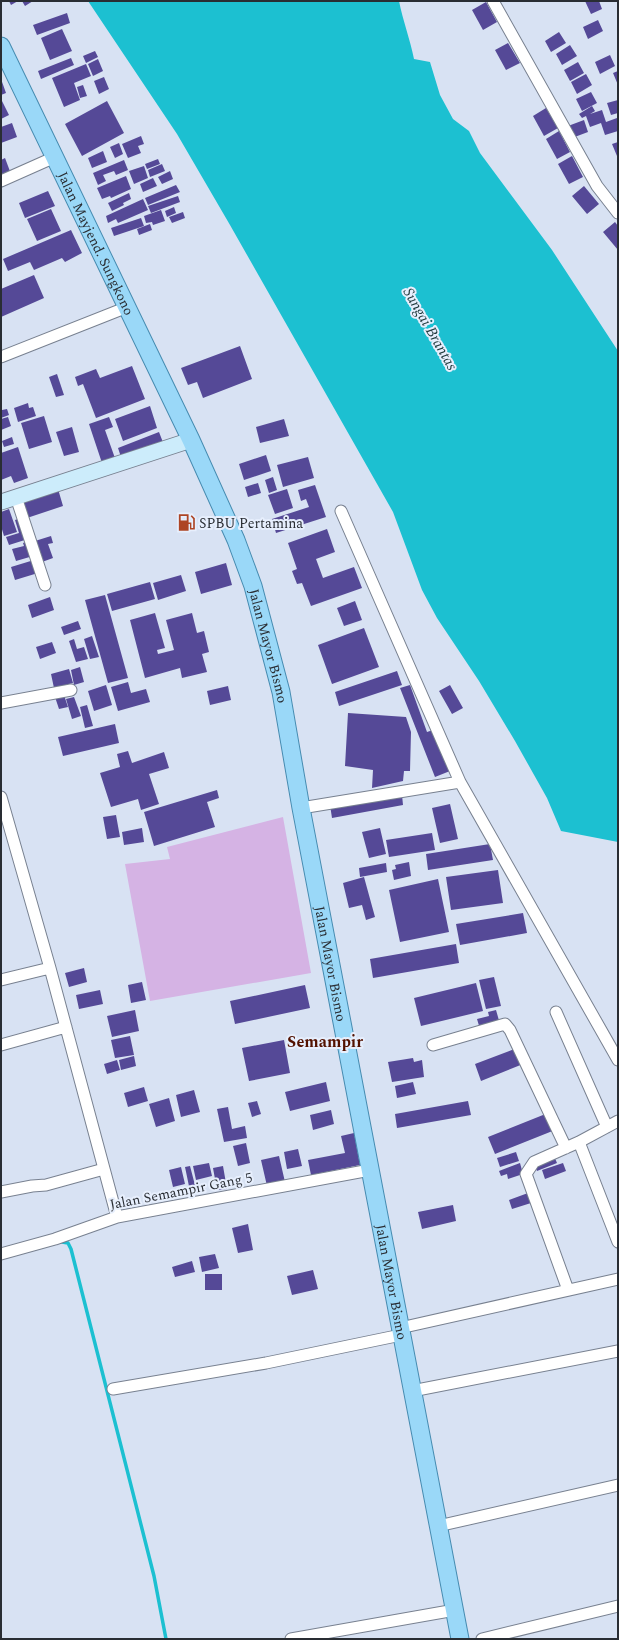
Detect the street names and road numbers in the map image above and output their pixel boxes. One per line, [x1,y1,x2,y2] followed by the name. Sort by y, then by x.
[53,168,140,319] street label: Jalan Mayjend. Sungkono
[244,586,293,705] street label: Jalan Mayor Bismo
[309,904,352,1023] street label: Jalan Mayor Bismo
[108,1167,254,1215] street label: Jalan Semampir Gang 5
[370,1222,413,1342] street label: Jalan Mayor Bismo

